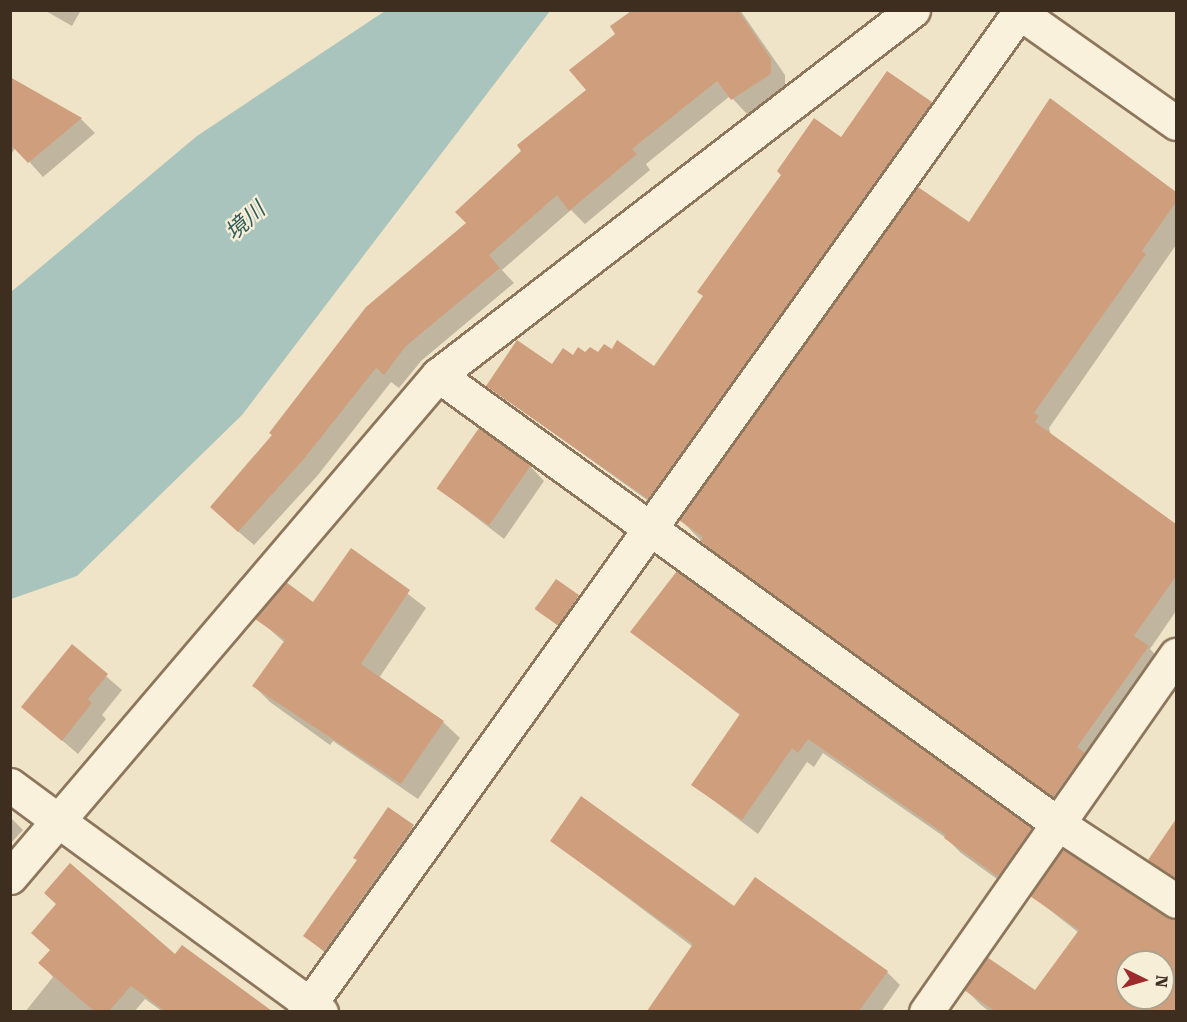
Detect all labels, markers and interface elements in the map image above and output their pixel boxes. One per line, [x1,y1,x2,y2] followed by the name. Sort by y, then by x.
[220,196,270,246] water label: 境川
[1115,950,1175,1010] north arrow
[1151,974,1171,988] text: N

